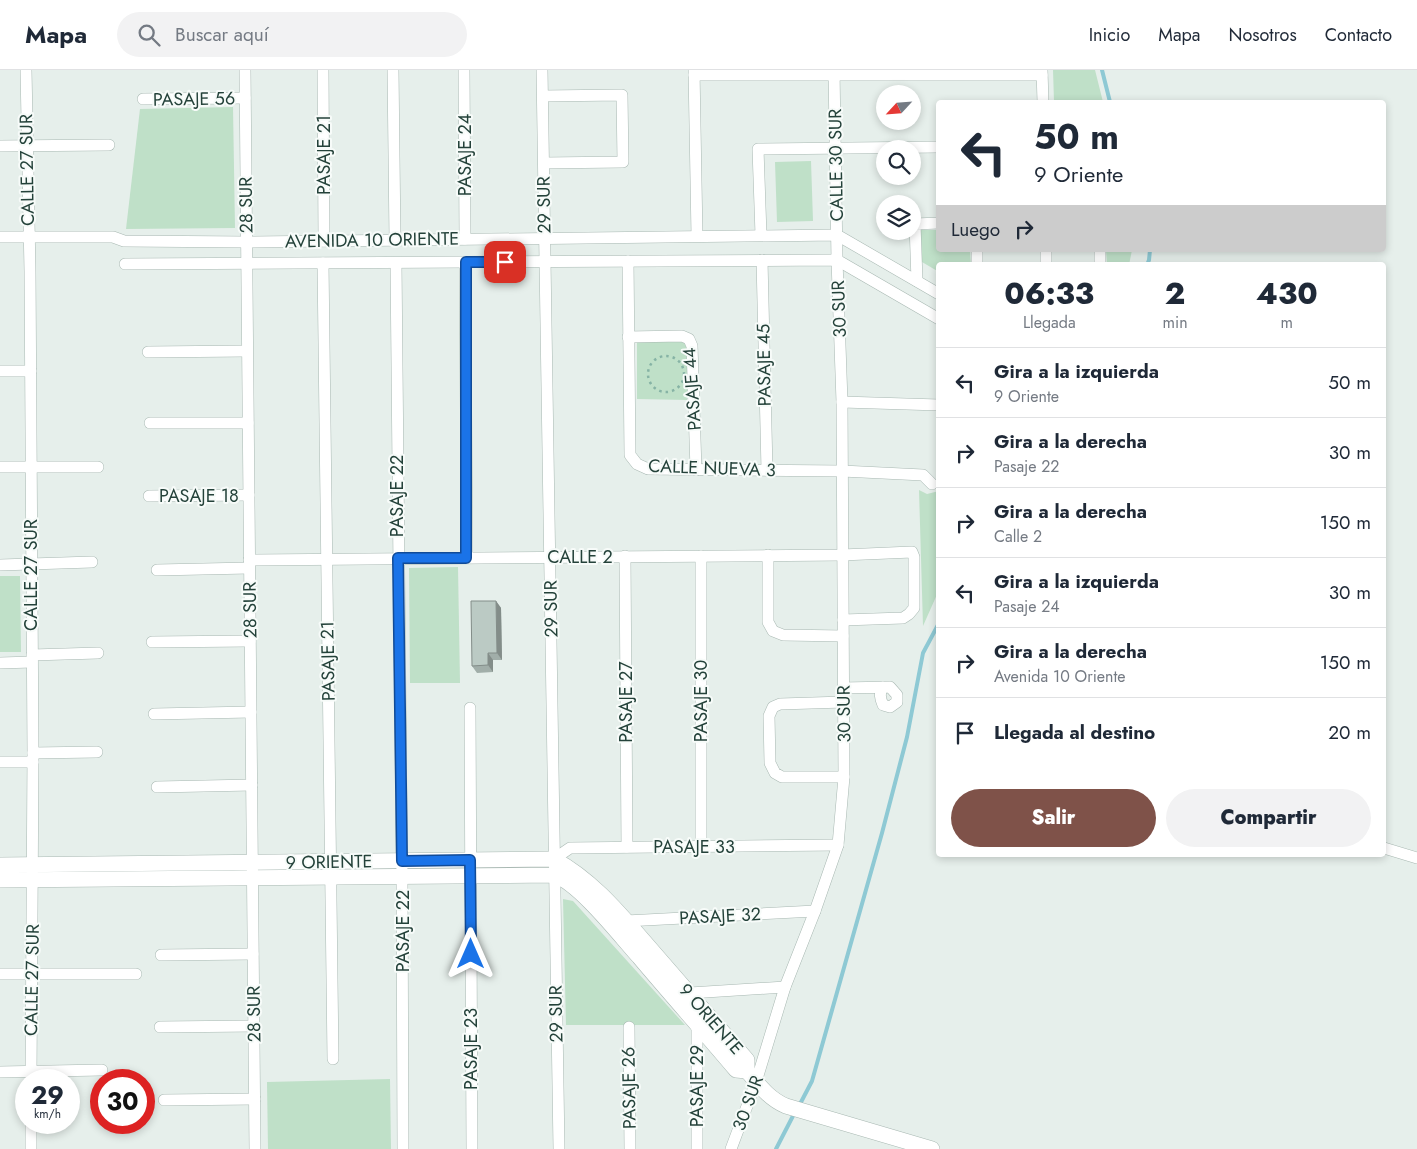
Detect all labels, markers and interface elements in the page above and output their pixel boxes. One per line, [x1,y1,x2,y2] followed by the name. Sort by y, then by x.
[117,12,467,57] search box
[25,17,87,52] text: Mapa
[135,21,163,49] icon: search
[175,21,269,48] text: Buscar aquí
[1089,22,1130,48] text: Inicio
[1158,22,1200,48] text: Mapa
[1228,22,1297,48] text: Nosotros
[1325,22,1392,48] text: Contacto
[153,85,235,113] street label: PASAJE 56
[876,85,921,130] north arrow
[876,85,921,240] map controls
[822,108,850,222] street label: CALLE 30 SUR
[1034,112,1119,162] text: 50 m
[13,114,41,226] street label: CALLE 27 SUR
[452,114,478,196] street label: PASAJE 24
[311,115,337,195] street label: PASAJE 21
[951,120,1016,185] icon: left
[876,140,921,185] button: search
[1034,158,1123,190] text: 9 Oriente
[233,176,259,234] street label: 28 SUR
[531,176,557,234] street label: 29 SUR
[876,195,921,240] button: layers
[1010,215,1038,243] icon: right
[951,216,1000,243] text: Luego
[285,225,459,255] street label: AVENIDA 10 ORIENTE
[484,241,526,283] pin
[491,248,519,276] icon: arrive
[1004,272,1094,315] text: 06:33
[1165,272,1185,315] text: 2
[1256,272,1318,315] text: 430
[825,280,853,338] street label: 30 SUR
[1023,311,1076,334] text: Llegada
[1163,311,1188,334] text: min
[1281,311,1293,334] text: m
[750,324,778,406] street label: PASAJE 45
[676,347,708,431] street label: PASAJE 44
[994,358,1159,385] text: Gira a la izquierda
[951,369,979,397] icon: left
[1328,369,1371,396] text: 50 m
[994,385,1059,408] text: 9 Oriente
[994,428,1147,455] text: Gira a la derecha
[951,439,979,467] icon: right
[1329,439,1371,466] text: 30 m
[648,453,776,483] street label: CALLE NUEVA 3
[384,455,410,537] street label: PASAJE 22
[994,455,1059,478] text: Pasaje 22
[159,483,239,509] street label: PASAJE 18
[994,498,1147,525] text: Gira a la derecha
[951,509,979,537] icon: right
[1320,509,1371,536] text: 150 m
[18,519,44,631] street label: CALLE 27 SUR
[994,525,1042,548] text: Calle 2
[547,544,613,570] street label: CALLE 2
[994,568,1159,595] text: Gira a la izquierda
[951,579,979,607] icon: left
[1329,579,1371,606] text: 30 m
[538,580,564,638] street label: 29 SUR
[237,581,263,639] street label: 28 SUR
[994,595,1060,618] text: Pasaje 24
[314,621,342,701] street label: PASAJE 21
[994,638,1147,665] text: Gira a la derecha
[951,649,979,677] icon: right
[1320,649,1371,676] text: 150 m
[688,660,714,742] street label: PASAJE 30
[613,661,639,743] street label: PASAJE 27
[994,665,1126,688] text: Avenida 10 Oriente
[831,685,857,743] street label: 30 SUR
[951,719,979,747] icon: arrive
[994,719,1155,746] text: Llegada al destino
[1328,719,1371,746] text: 20 m
[951,789,1156,847] button: Salir
[1166,789,1371,847] button: Compartir
[653,834,735,860] street label: PASAJE 33
[285,848,373,876] street label: 9 ORIENTE
[390,890,416,972] street label: PASAJE 22
[678,901,762,931] street label: PASAJE 32
[18,924,46,1036] street label: CALLE 27 SUR
[444,927,496,979] position arrow
[673,978,749,1060] street label: 9 ORIENTE
[241,985,267,1043] street label: 28 SUR
[543,985,569,1043] street label: 29 SUR
[458,1008,484,1090] street label: PASAJE 23
[684,1045,710,1127] street label: PASAJE 29
[615,1047,643,1129] street label: PASAJE 26
[90,1069,155,1134] speed limit sign: 30
[726,1072,770,1134] street label: 30 SUR
[31,1077,64,1113] text: 29
[34,1105,61,1123] text: km/h

